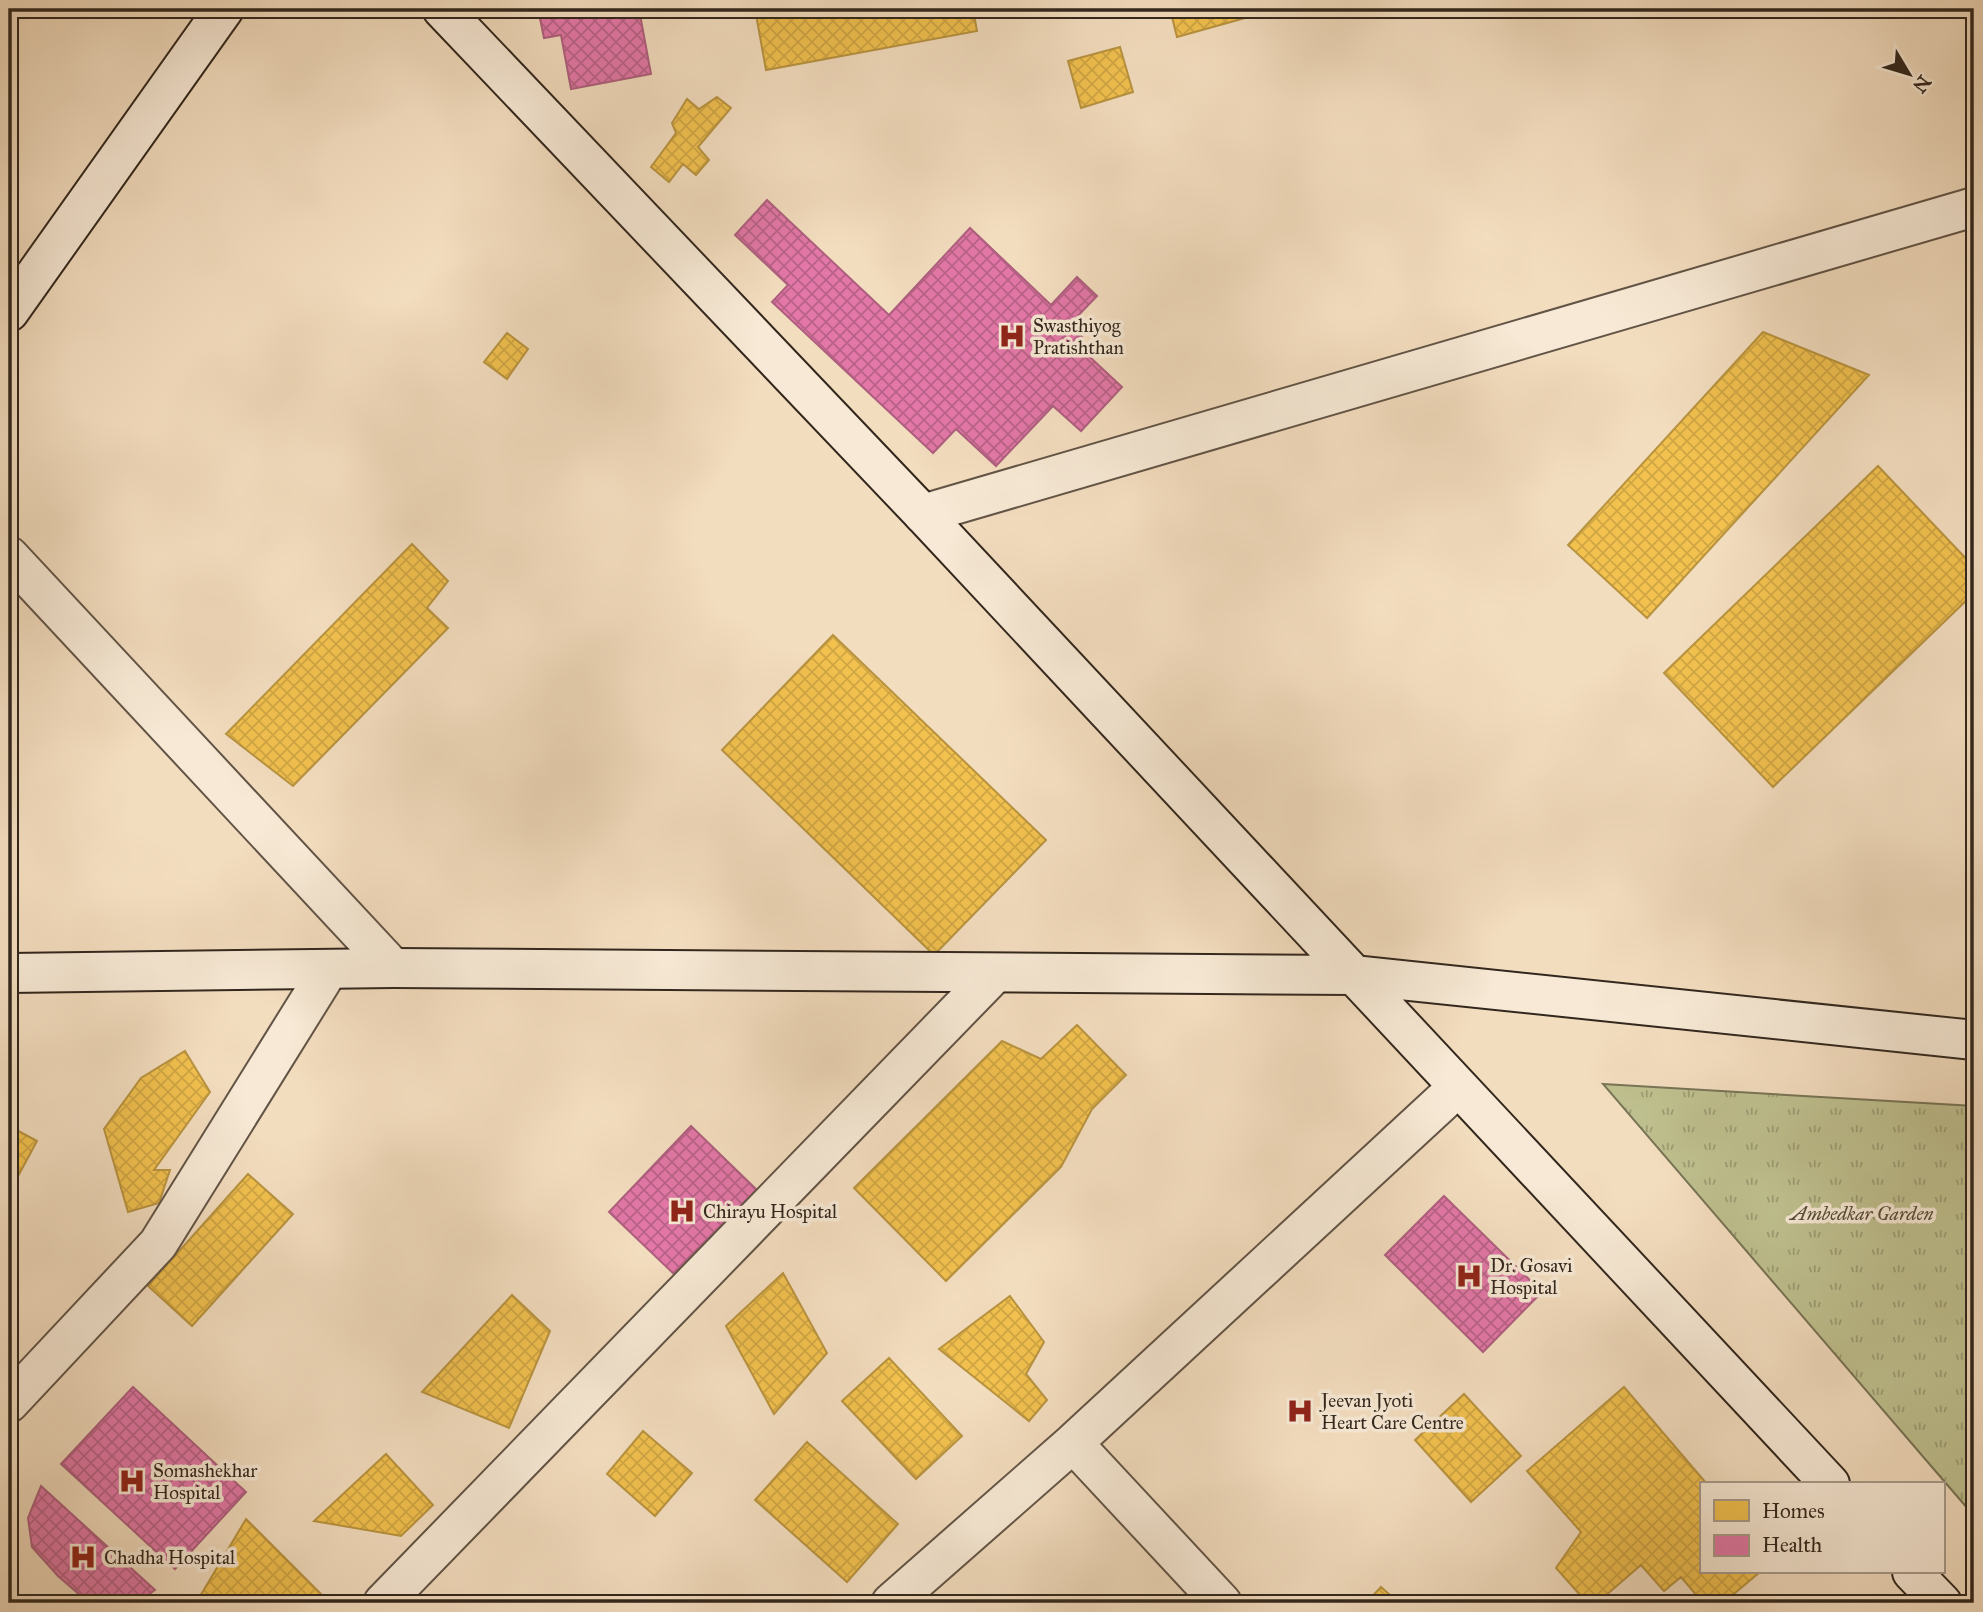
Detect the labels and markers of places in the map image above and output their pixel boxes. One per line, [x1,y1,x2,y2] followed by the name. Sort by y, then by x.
[1033,314,1124,359] place label: Swasthiyog Pratishthan
[997,321,1027,351] hospital icon: Swasthiyog Pratishthan
[667,1196,697,1226] hospital icon: Chirayu Hospital
[703,1200,838,1223] place label: Chirayu Hospital
[1490,1254,1573,1299] place label: Dr. Gosavi Hospital
[1454,1261,1484,1291] hospital icon: Dr. Gosavi Hospital
[1319,1389,1464,1434] place label: Jeevan Jyoti Heart Care Centre
[1285,1396,1315,1426] hospital icon: Jeevan Jyoti Heart Care Centre
[153,1459,258,1504] place label: Somashekhar Hospital
[117,1466,147,1496] hospital icon: Somashekhar Hospital
[68,1542,98,1572] hospital icon: Chadha Hospital
[104,1546,236,1569] place label: Chadha Hospital

